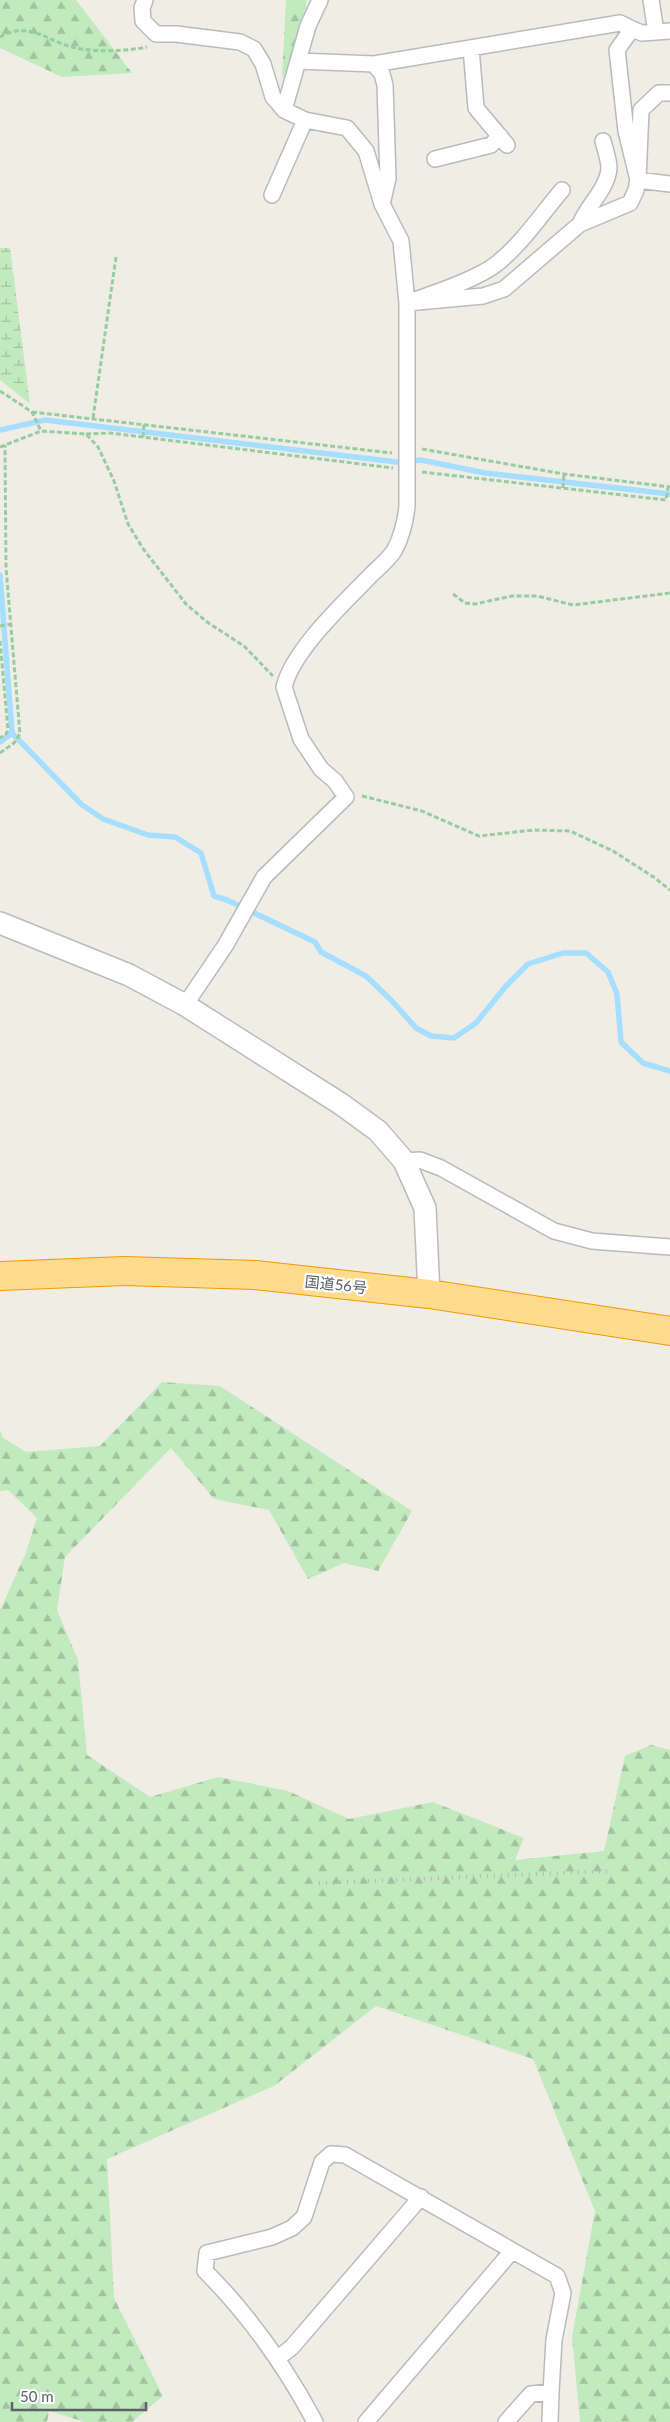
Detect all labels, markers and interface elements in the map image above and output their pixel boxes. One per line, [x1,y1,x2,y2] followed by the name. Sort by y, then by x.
[304,1272,368,1296] street label: 国道56号
[12,2380,146,2412] scale bar
[20,2387,54,2405] text: 50 m

